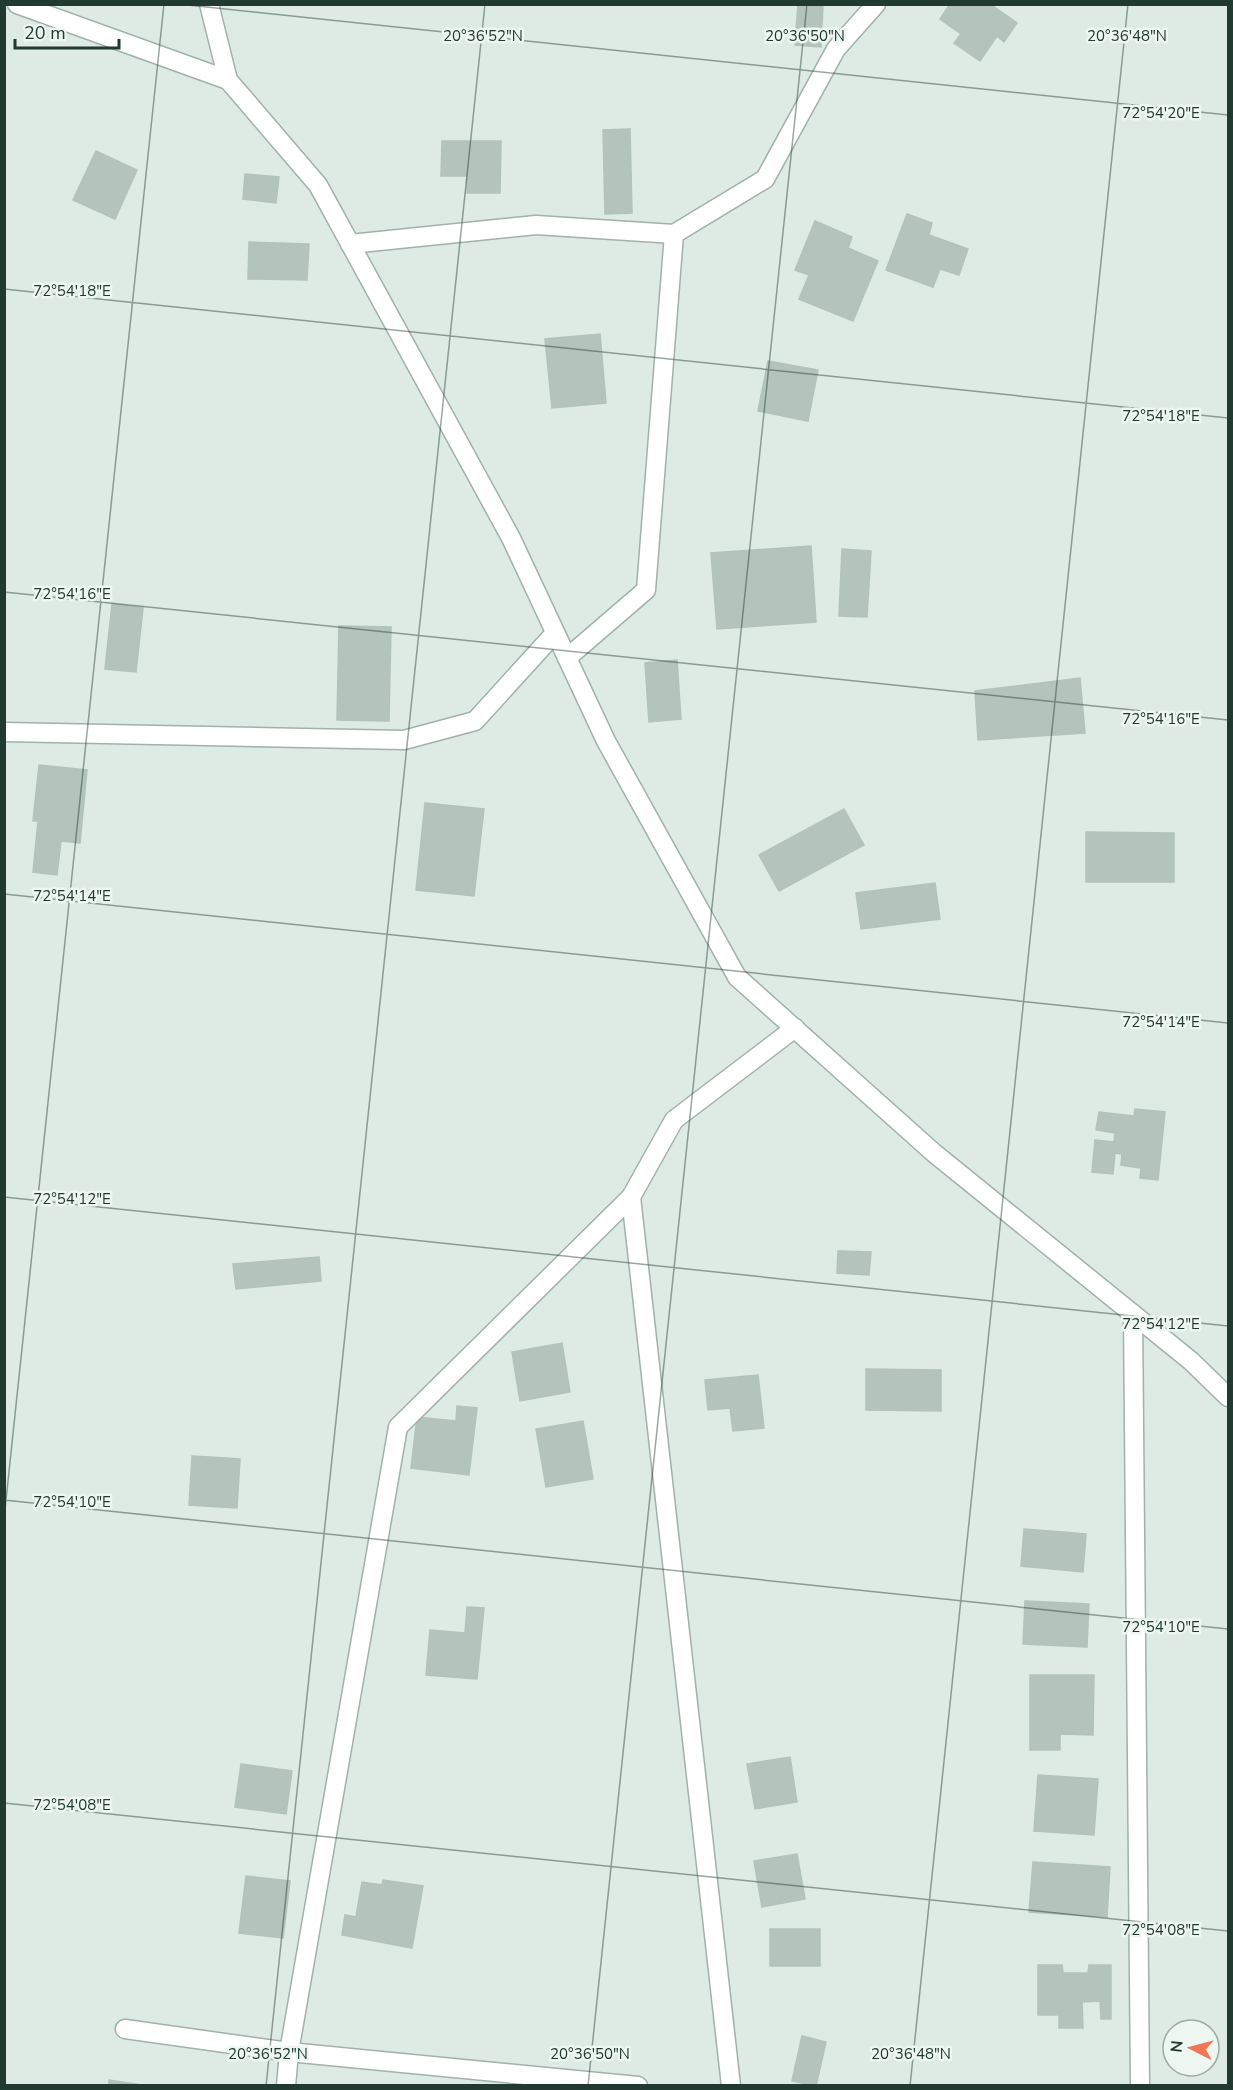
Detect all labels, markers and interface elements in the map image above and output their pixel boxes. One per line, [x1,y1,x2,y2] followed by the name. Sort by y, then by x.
[15,12,118,50] scale bar
[24,21,66,45] text: 20 m
[443,26,523,46] text: 20°36'52"N
[765,26,845,46] text: 20°36'50"N
[1087,26,1167,46] text: 20°36'48"N
[1122,103,1200,123] text: 72°54'20"E
[33,281,111,301] text: 72°54'18"E
[1122,406,1200,426] text: 72°54'18"E
[33,584,111,604] text: 72°54'16"E
[1122,709,1200,729] text: 72°54'16"E
[33,886,111,906] text: 72°54'14"E
[1122,1012,1200,1032] text: 72°54'14"E
[33,1189,111,1209] text: 72°54'12"E
[1122,1314,1200,1334] text: 72°54'12"E
[33,1492,111,1512] text: 72°54'10"E
[1122,1617,1200,1637] text: 72°54'10"E
[33,1795,111,1815] text: 72°54'08"E
[1122,1920,1200,1940] text: 72°54'08"E
[1161,2018,1221,2078] north arrow
[1166,2039,1189,2054] text: N
[228,2044,308,2064] text: 20°36'52"N
[550,2044,630,2064] text: 20°36'50"N
[871,2044,951,2064] text: 20°36'48"N

